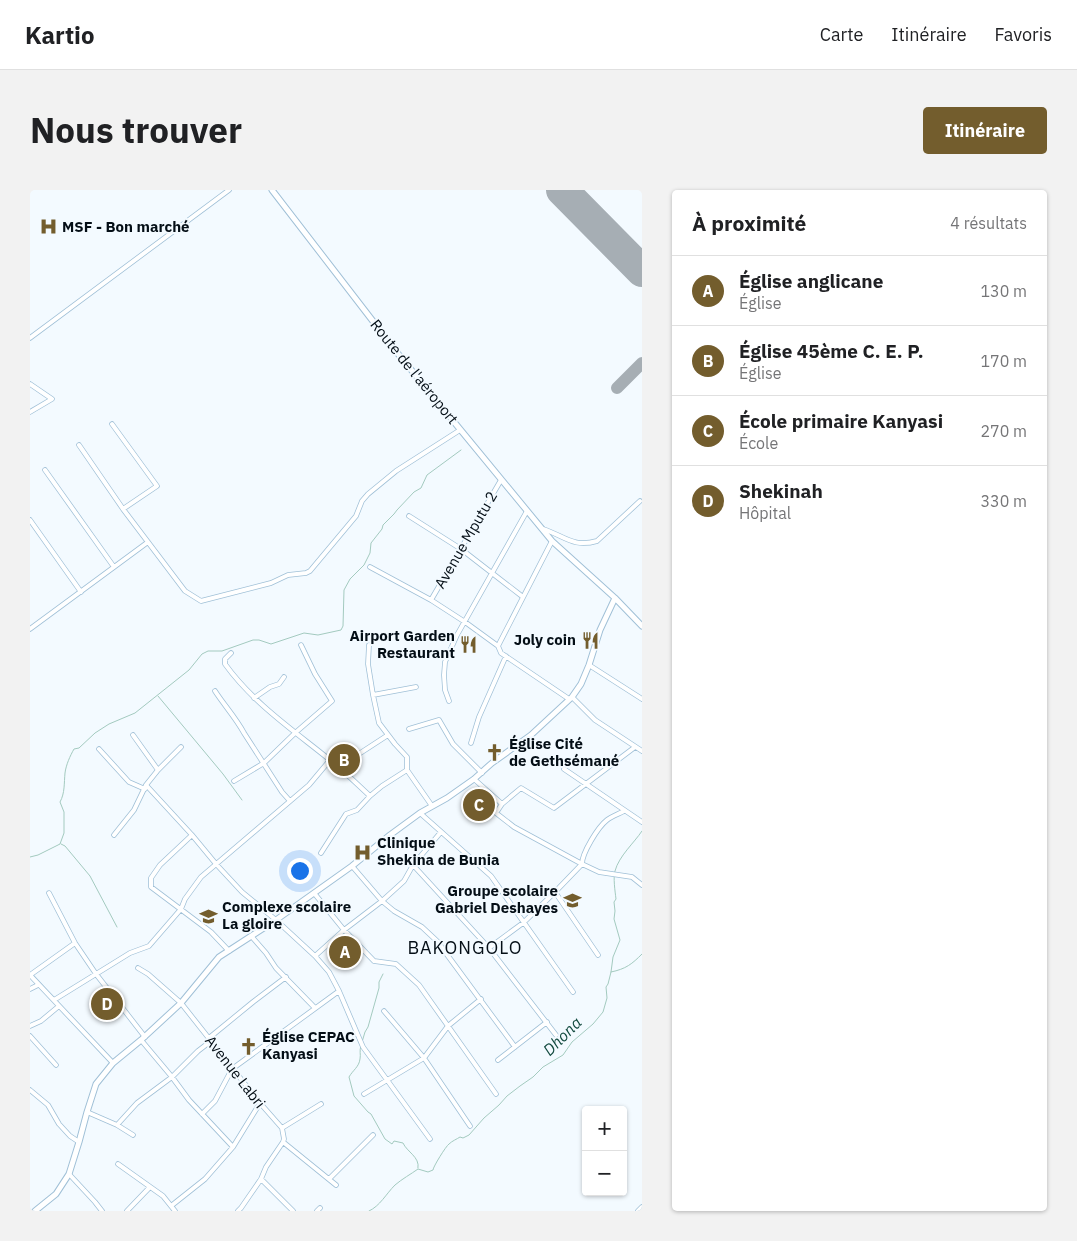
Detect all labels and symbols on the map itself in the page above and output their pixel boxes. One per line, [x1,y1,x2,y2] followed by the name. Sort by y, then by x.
[38,217,58,237] hospital icon: MSF - Bon marché
[62,217,190,236] place label: MSF - Bon marché
[366,315,463,428] street label: Route de l'aéroport
[430,488,501,592] street label: Avenue Mputu 2
[350,626,455,662] place label: Airport Garden Restaurant
[514,630,576,649] place label: Joly coin
[580,630,600,650] restaurant icon: Joly coin
[459,635,479,655] restaurant icon: Airport Garden Restaurant
[509,734,619,770] place label: Église Cité de Gethsémané
[328,741,360,779] pin: B
[485,743,505,763] church icon: Église Cité de Gethsémané
[463,786,495,824] pin: C
[377,833,500,869] place label: Clinique Shekina de Bunia
[353,842,373,862] hospital icon: Clinique Shekina de Bunia
[287,858,313,884] your location
[435,881,558,917] place label: Groupe scolaire Gabriel Deshayes
[562,890,582,910] school or university icon: Groupe scolaire Gabriel Deshayes
[222,897,351,933] place label: Complexe scolaire La gloire
[198,906,218,926] school or university icon: Complexe scolaire La gloire
[329,933,361,971] pin: A
[407,936,523,959] district label: BAKONGOLO
[91,985,123,1023] pin: D
[538,1012,586,1060] water label: Dhona
[262,1027,355,1063] place label: Église CEPAC Kanyasi
[201,1032,270,1112] street label: Avenue Labri
[238,1036,258,1056] church icon: Église CEPAC Kanyasi

